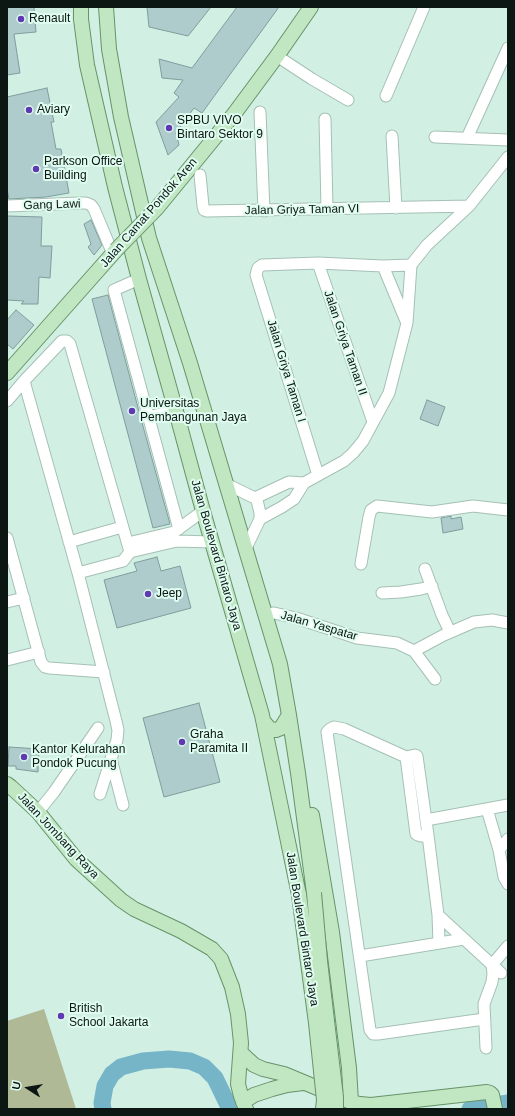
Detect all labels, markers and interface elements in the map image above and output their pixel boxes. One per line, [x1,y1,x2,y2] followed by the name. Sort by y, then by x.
[29,12,70,26] place label: Renault
[16,14,26,24] marker: Renault
[37,103,70,117] place label: Aviary
[24,105,34,115] marker: Aviary
[177,114,263,142] place label: SPBU VIVO Bintaro Sektor 9
[164,123,174,133] marker: SPBU VIVO Bintaro Sektor 9
[44,155,122,183] place label: Parkson Office Building
[98,155,200,271] street label: Jalan Camat Pondok Aren
[31,164,41,174] marker: Parkson Office Building
[23,197,81,213] street label: Gang Lawi
[245,202,359,218] street label: Jalan Griya Taman VI
[320,289,370,397] street label: Jalan Griya Taman II
[264,318,308,424] street label: Jalan Griya Taman I
[140,397,247,425] place label: Universitas Pembangunan Jaya
[127,406,137,416] marker: Universitas Pembangunan Jaya
[188,478,244,632] street label: Jalan Boulevard Bintaro Jaya
[156,587,182,601] place label: Jeep
[143,589,153,599] marker: Jeep
[279,608,359,644] street label: Jalan Yaspatar
[190,728,248,756] place label: Graha Paramita II
[177,737,187,747] marker: Graha Paramita II
[32,743,125,771] place label: Kantor Kelurahan Pondok Pucung
[19,752,29,762] marker: Kantor Kelurahan Pondok Pucung
[14,790,102,882] street label: Jalan Jombang Raya
[283,851,321,1007] street label: Jalan Boulevard Bintaro Jaya
[69,1002,148,1030] place label: British School Jakarta
[56,1011,66,1021] marker: British School Jakarta
[8,1068,48,1108] north arrow
[10,1080,23,1091] text: U

